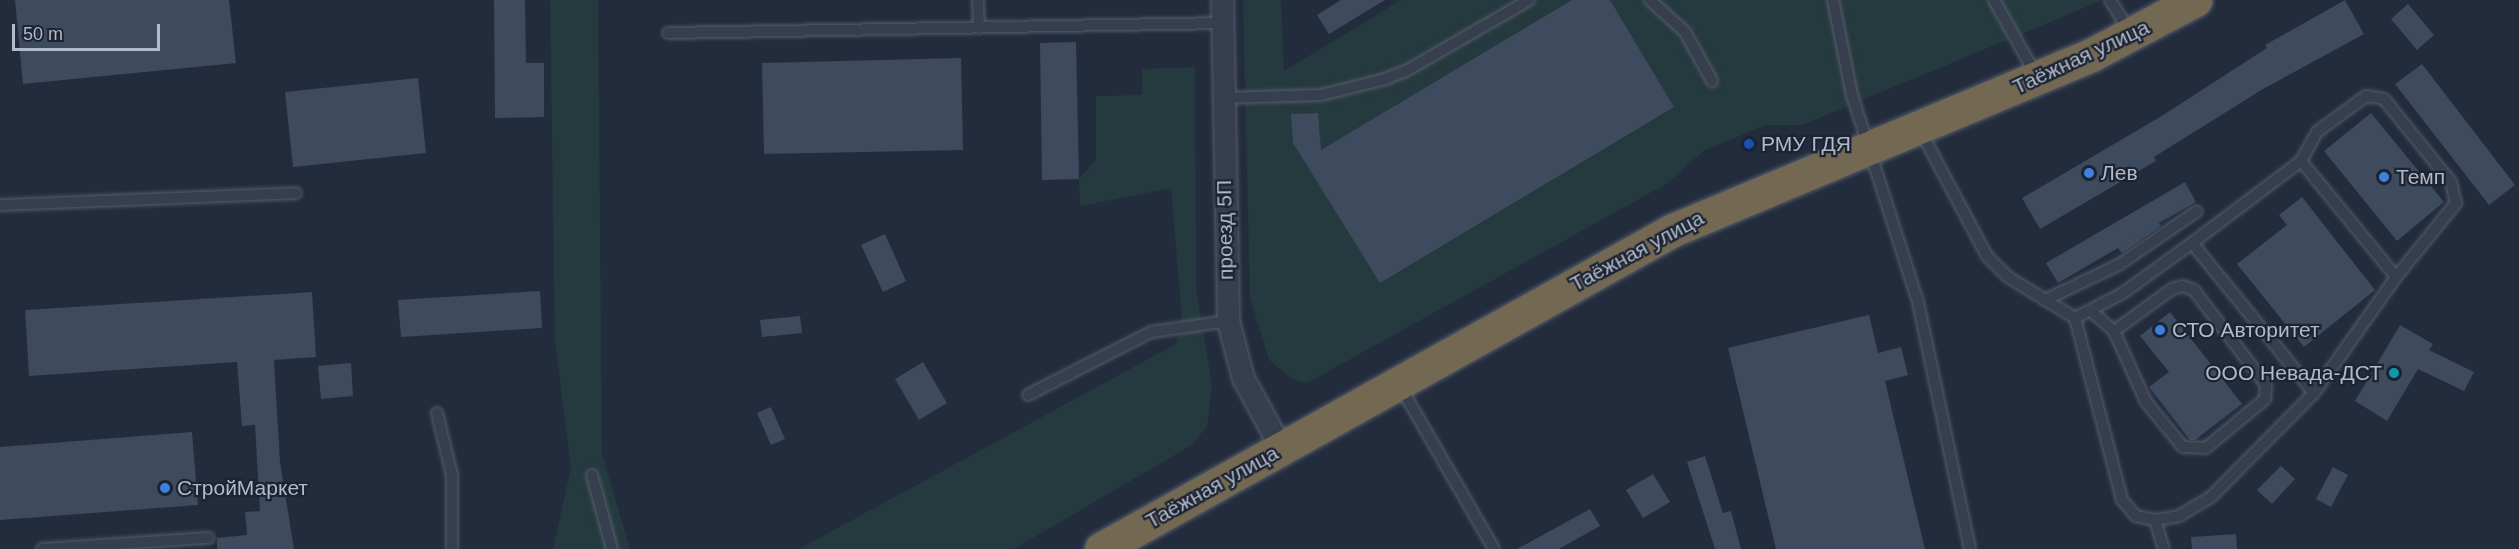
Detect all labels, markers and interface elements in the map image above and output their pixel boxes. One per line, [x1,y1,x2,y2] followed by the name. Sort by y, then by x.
[15,12,164,50] scale bar
[2009,14,2153,100] street label: Таёжная улица
[23,24,63,44] text: 50 m
[1761,131,1851,157] place label: РМУ ГДЯ
[1742,137,1756,151] marker: РМУ ГДЯ
[2101,160,2138,186] place label: Лев
[2396,164,2445,190] place label: Темп
[2082,166,2096,180] marker: Лев
[2377,170,2391,184] marker: Темп
[1212,180,1238,280] street label: проезд 5П
[1566,205,1708,297] street label: Таёжная улица
[2172,317,2320,343] place label: СТО Авторитет
[2153,323,2167,337] marker: СТО Авторитет
[2205,360,2382,386] place label: ООО Невада-ДСТ
[2387,366,2401,380] marker: ООО Невада-ДСТ
[1141,440,1283,534] street label: Таёжная улица
[177,475,308,501] place label: СтройМаркет
[158,481,172,495] marker: СтройМаркет

